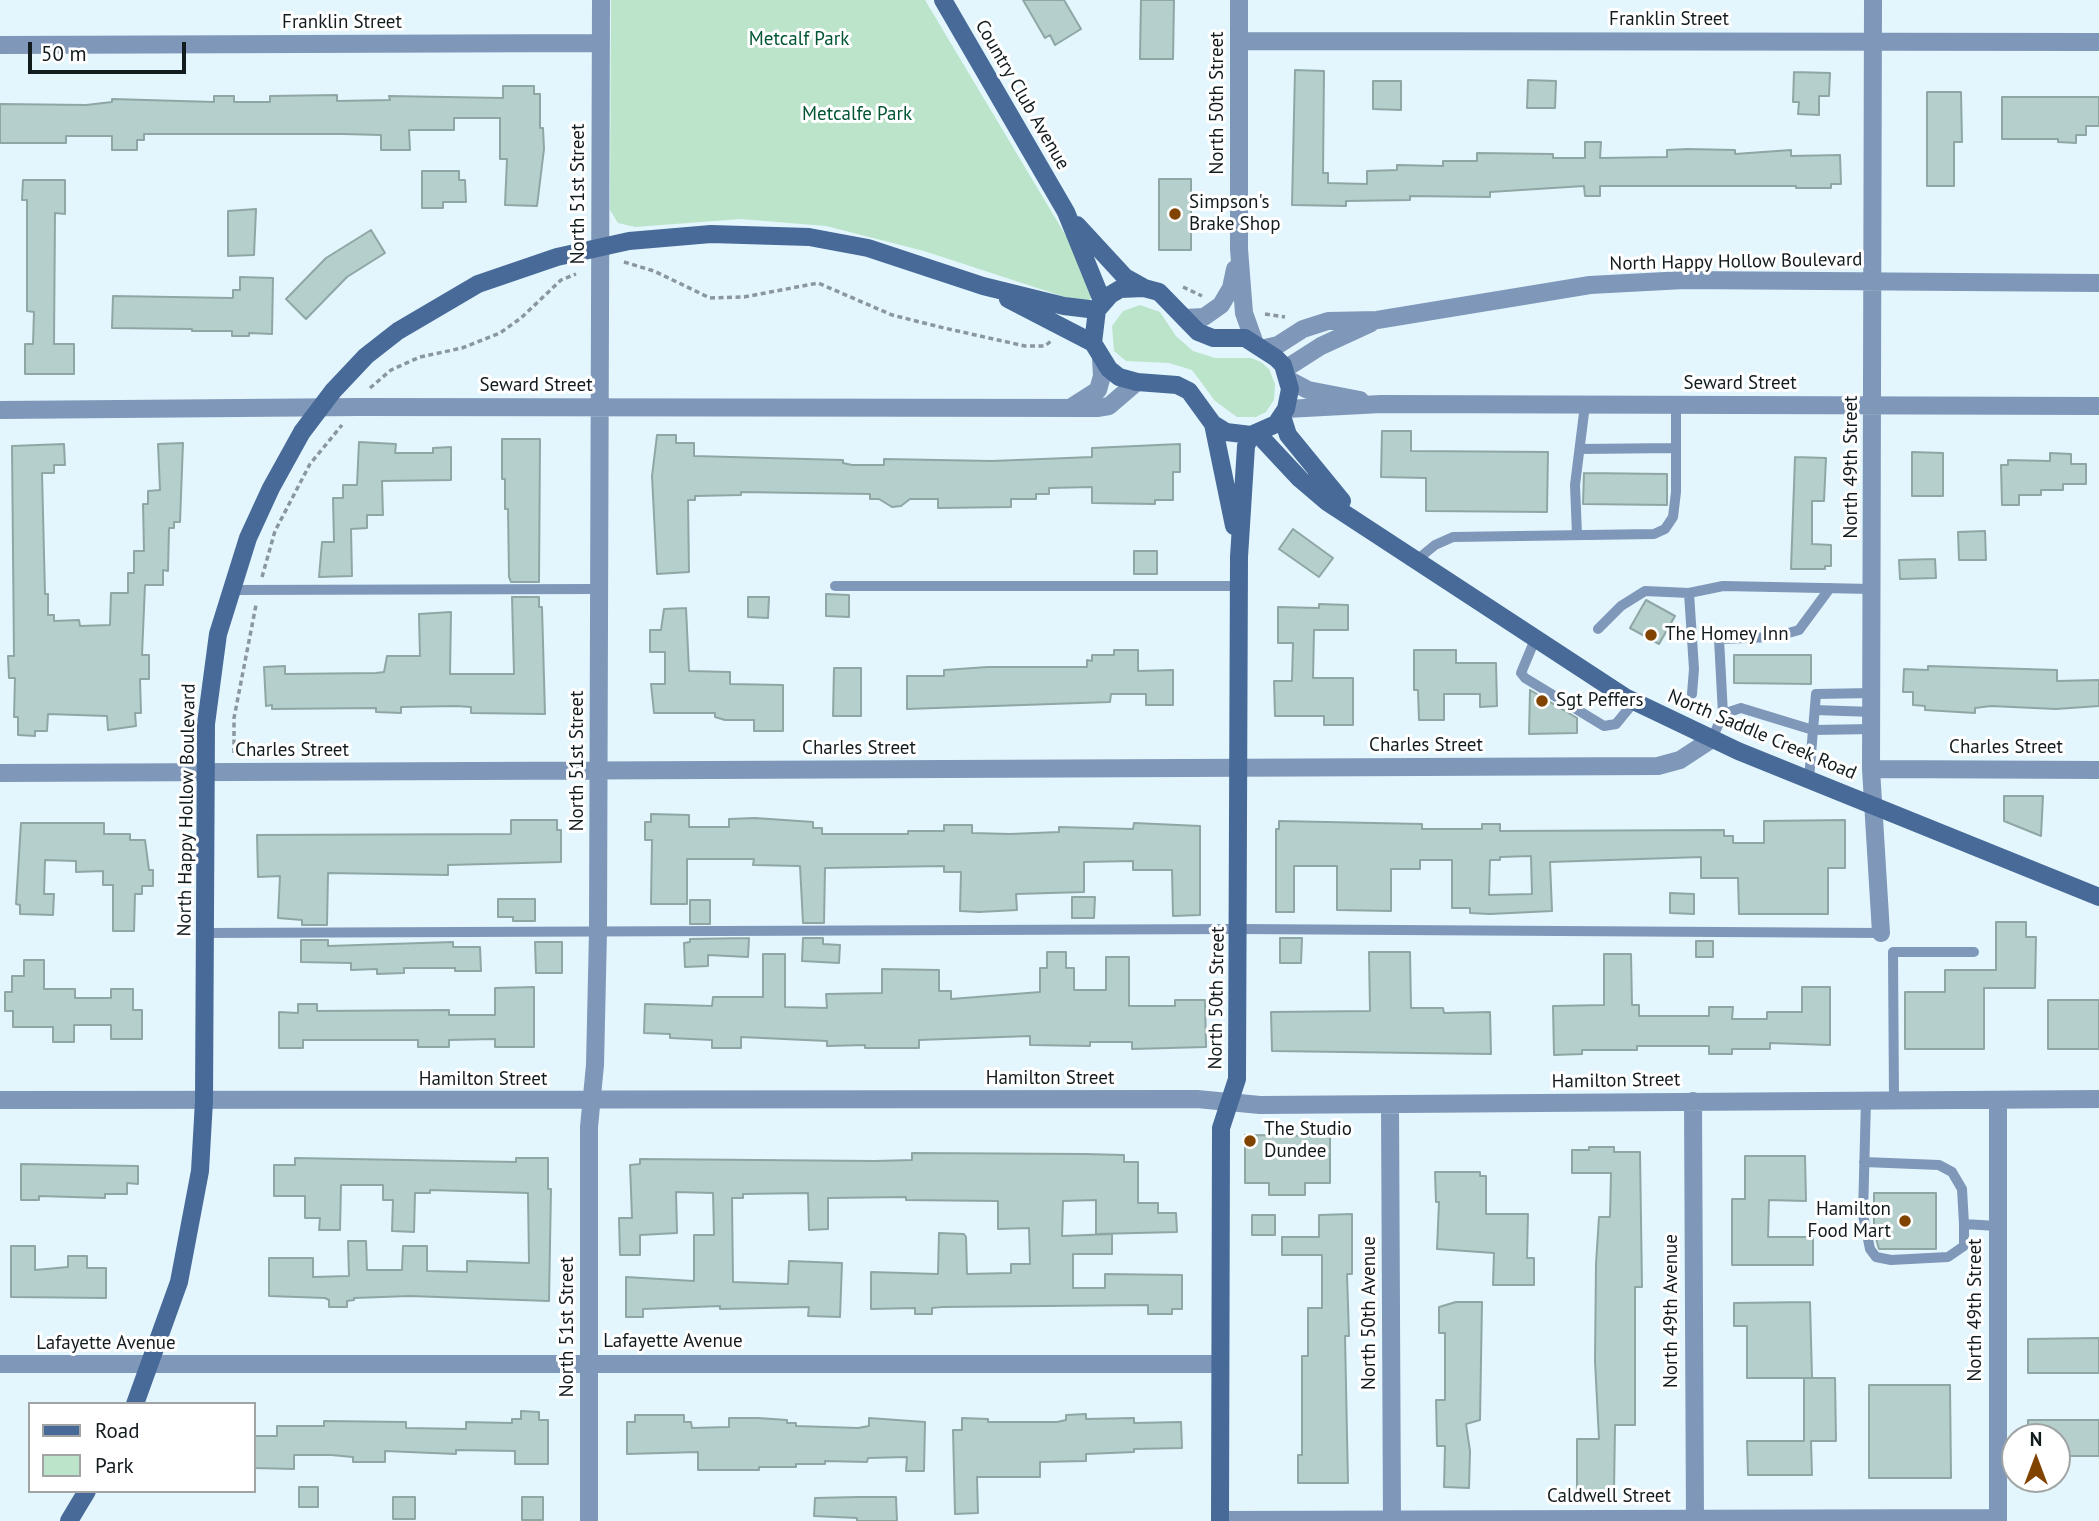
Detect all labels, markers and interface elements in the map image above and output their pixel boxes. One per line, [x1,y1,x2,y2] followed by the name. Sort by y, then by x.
[1609,9,1729,31] street label: Franklin Street
[282,12,402,34] street label: Franklin Street
[970,16,1074,174] street label: Country Club Avenue
[32,28,189,72] scale bar
[749,29,849,51] park label: Metcalf Park
[1207,31,1229,175] street label: North 50th Street
[41,40,87,67] text: 50 m
[802,104,912,126] park label: Metcalfe Park
[568,124,590,264] street label: North 51st Street
[1189,192,1281,236] place label: Simpson's Brake Shop
[1167,206,1183,222] marker: Simpson's Brake Shop
[1609,248,1863,276] street label: North Happy Hollow Boulevard
[1683,373,1797,395] street label: Seward Street
[479,375,593,397] street label: Seward Street
[1841,395,1863,539] street label: North 49th Street
[1665,624,1789,646] place label: The Homey Inn
[1643,627,1659,643] marker: The Homey Inn
[173,683,201,937] street label: North Happy Hollow Boulevard
[1664,685,1860,785] street label: North Saddle Creek Road
[1556,690,1643,712] place label: Sgt Peffers
[567,691,589,831] street label: North 51st Street
[1534,693,1550,709] marker: Sgt Peffers
[1369,735,1483,757] street label: Charles Street
[1949,737,2063,759] street label: Charles Street
[802,738,916,760] street label: Charles Street
[235,740,349,762] street label: Charles Street
[1204,926,1230,1070] street label: North 50th Street
[986,1068,1114,1090] street label: Hamilton Street
[1551,1068,1681,1094] street label: Hamilton Street
[419,1069,547,1091] street label: Hamilton Street
[1264,1119,1352,1163] place label: The Studio Dundee
[1242,1133,1258,1149] marker: The Studio Dundee
[1808,1199,1891,1243] place label: Hamilton Food Mart
[1897,1213,1913,1229] marker: Hamilton Food Mart
[1661,1234,1683,1388] street label: North 49th Avenue
[1359,1236,1381,1390] street label: North 50th Avenue
[1965,1238,1987,1382] street label: North 49th Street
[557,1257,579,1397] street label: North 51st Street
[603,1331,743,1353] street label: Lafayette Avenue
[36,1333,176,1355] street label: Lafayette Avenue
[28,1402,256,1493] legend
[95,1417,139,1444] text: Road
[2001,1423,2071,1493] north arrow
[2030,1427,2042,1451] text: N
[95,1452,134,1479] text: Park
[1547,1486,1671,1508] street label: Caldwell Street

